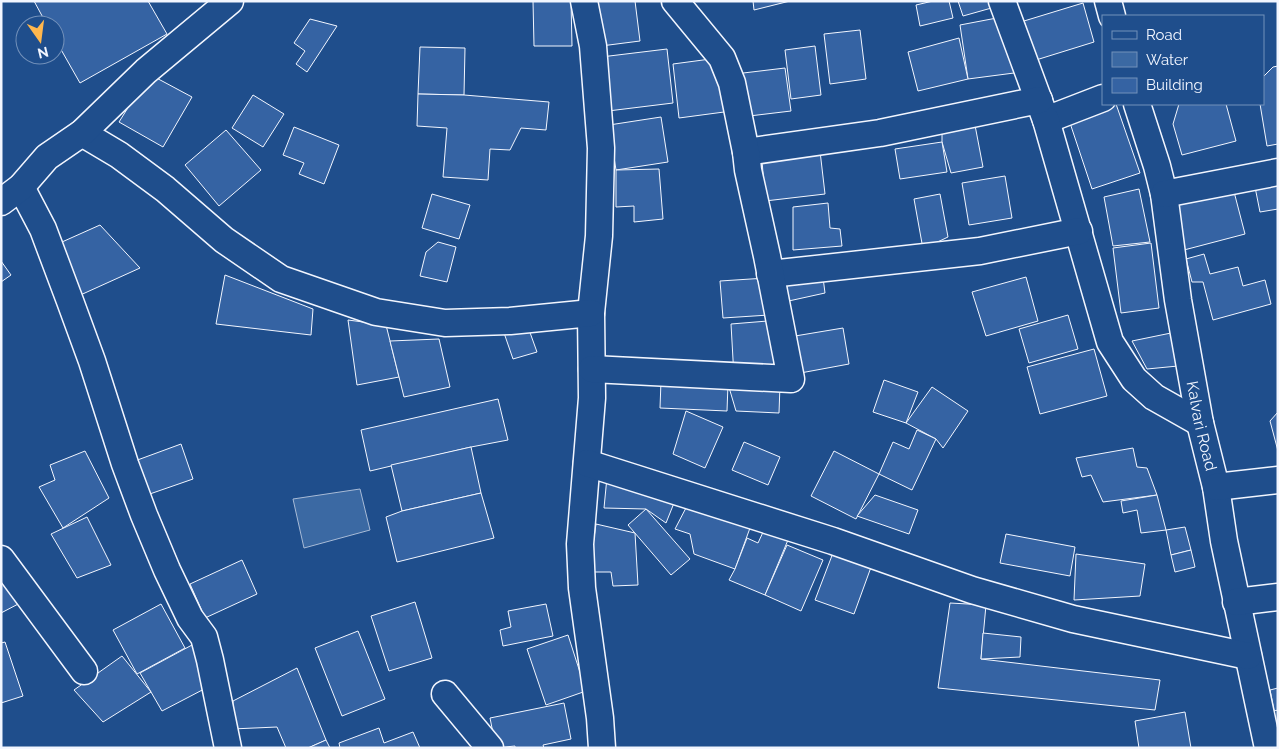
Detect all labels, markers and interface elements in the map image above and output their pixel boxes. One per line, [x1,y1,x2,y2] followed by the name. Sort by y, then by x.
[15,15,65,65] north arrow
[1102,15,1264,105] legend
[1146,26,1182,44] text: Road
[36,44,50,62] text: N
[1146,51,1189,69] text: Water
[1146,76,1203,94] text: Building
[1183,379,1221,473] street label: Kalvari Road

